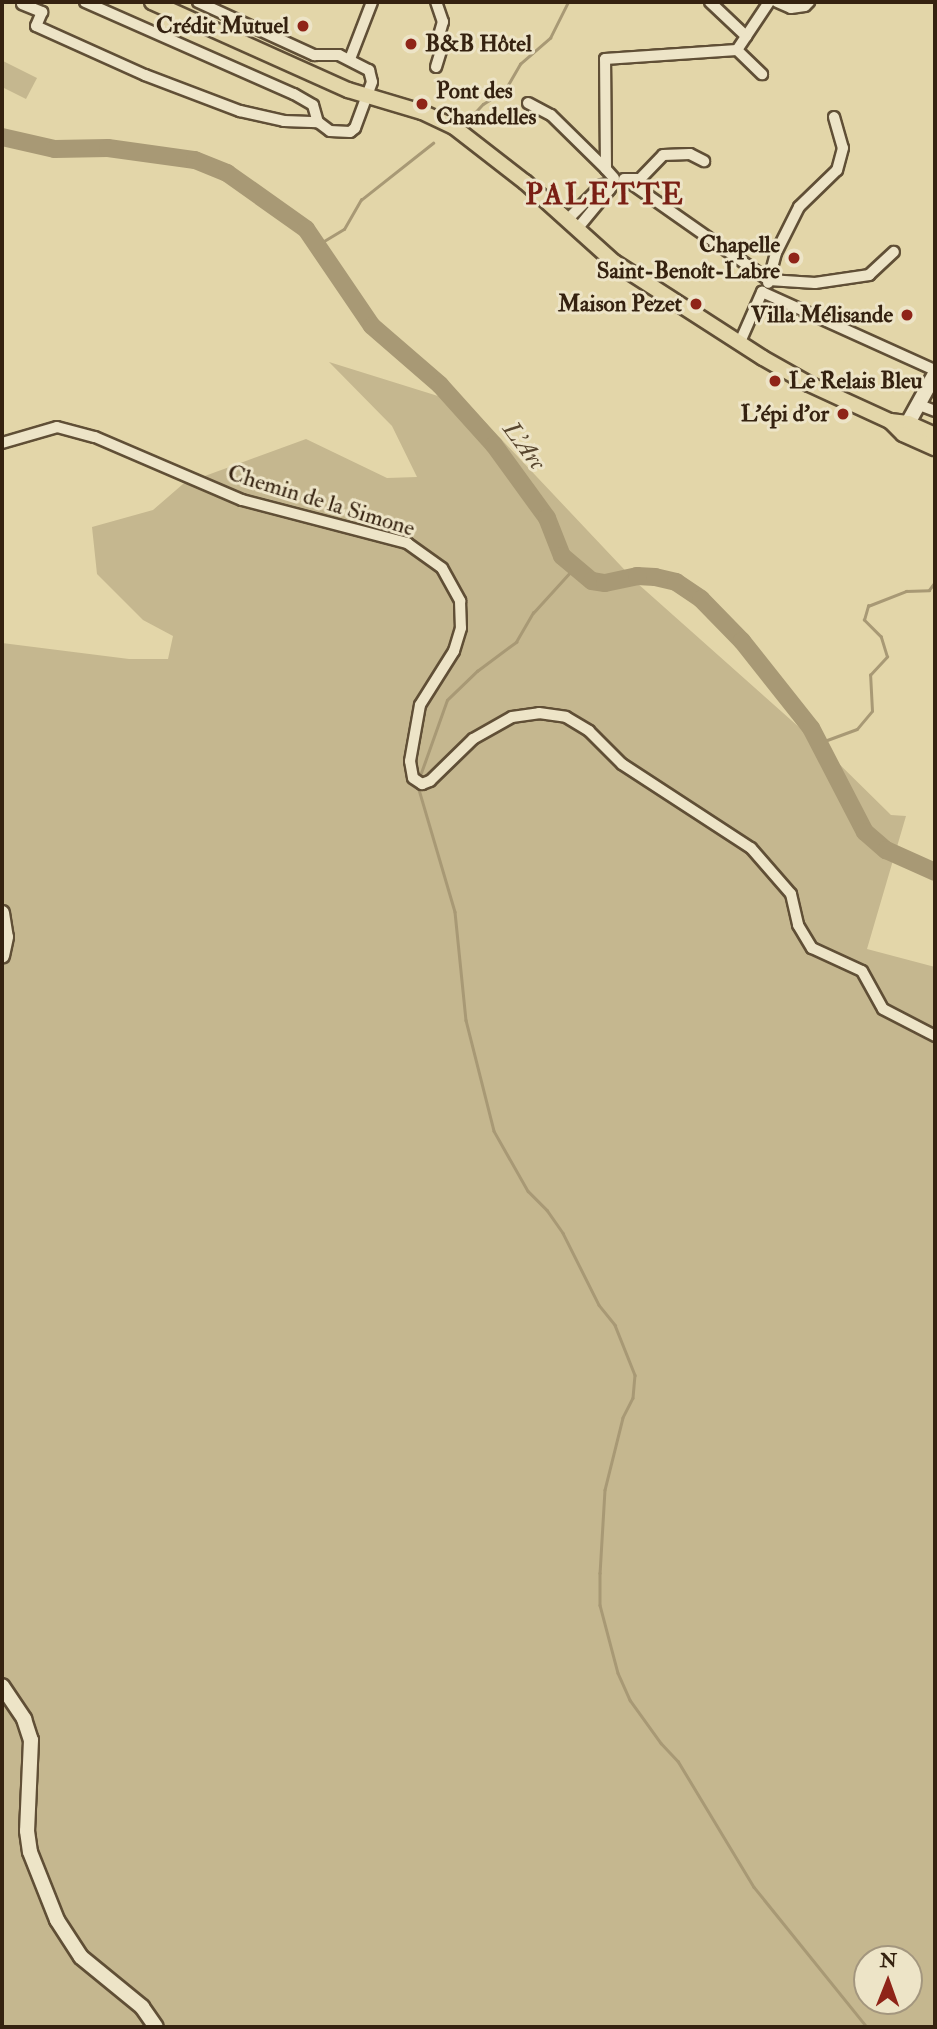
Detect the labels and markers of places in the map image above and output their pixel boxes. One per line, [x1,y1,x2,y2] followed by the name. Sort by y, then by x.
[156,12,289,40] place label: Crédit Mutuel
[295,18,311,34] marker: Crédit Mutuel
[425,30,532,58] place label: B&B Hôtel
[403,36,419,52] marker: B&B Hôtel
[436,77,536,131] place label: Pont des Chandelles
[414,96,430,112] marker: Pont des Chandelles
[597,231,780,285] place label: Chapelle Saint-Benoît-Labre
[786,250,802,266] marker: Chapelle Saint-Benoît-Labre
[558,290,682,318] place label: Maison Pezet
[688,296,704,312] marker: Maison Pezet
[751,301,893,329] place label: Villa Mélisande
[899,307,915,323] marker: Villa Mélisande
[789,367,923,395] place label: Le Relais Bleu
[767,373,783,389] marker: Le Relais Bleu
[741,400,829,428] place label: L'épi d'or
[835,406,851,422] marker: L'épi d'or

